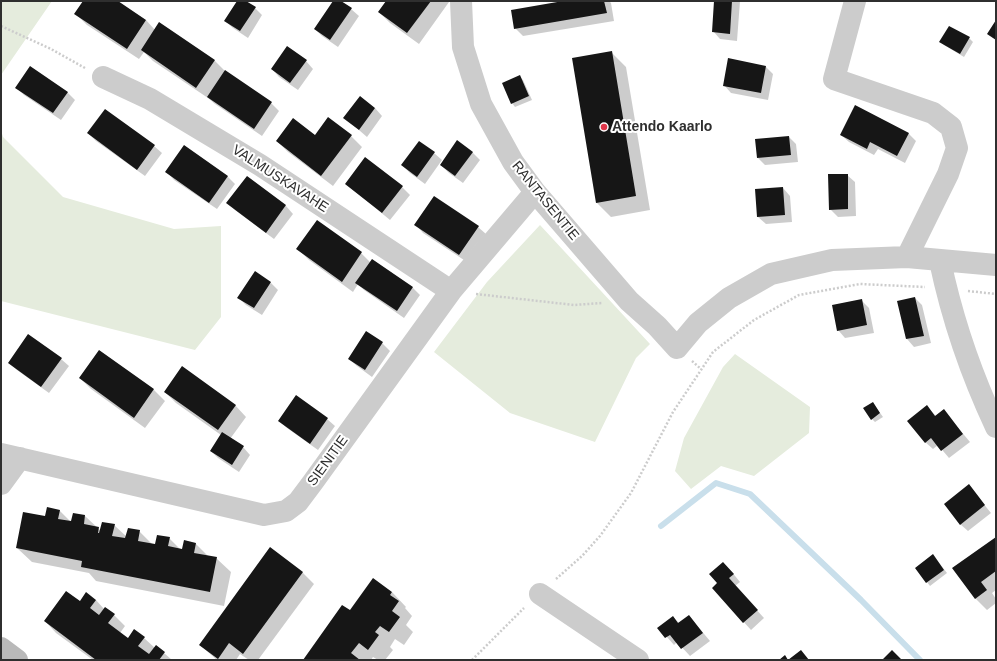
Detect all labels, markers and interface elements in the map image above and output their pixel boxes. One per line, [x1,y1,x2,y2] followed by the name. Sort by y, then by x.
[612,119,712,135] place label: Attendo Kaarlo
[599,122,609,132] marker: Attendo Kaarlo
[229,142,331,216] street label: VALMUSKAVAHE
[508,158,582,244] street label: RANTASENTIE
[304,432,352,490] street label: SIENITIE

